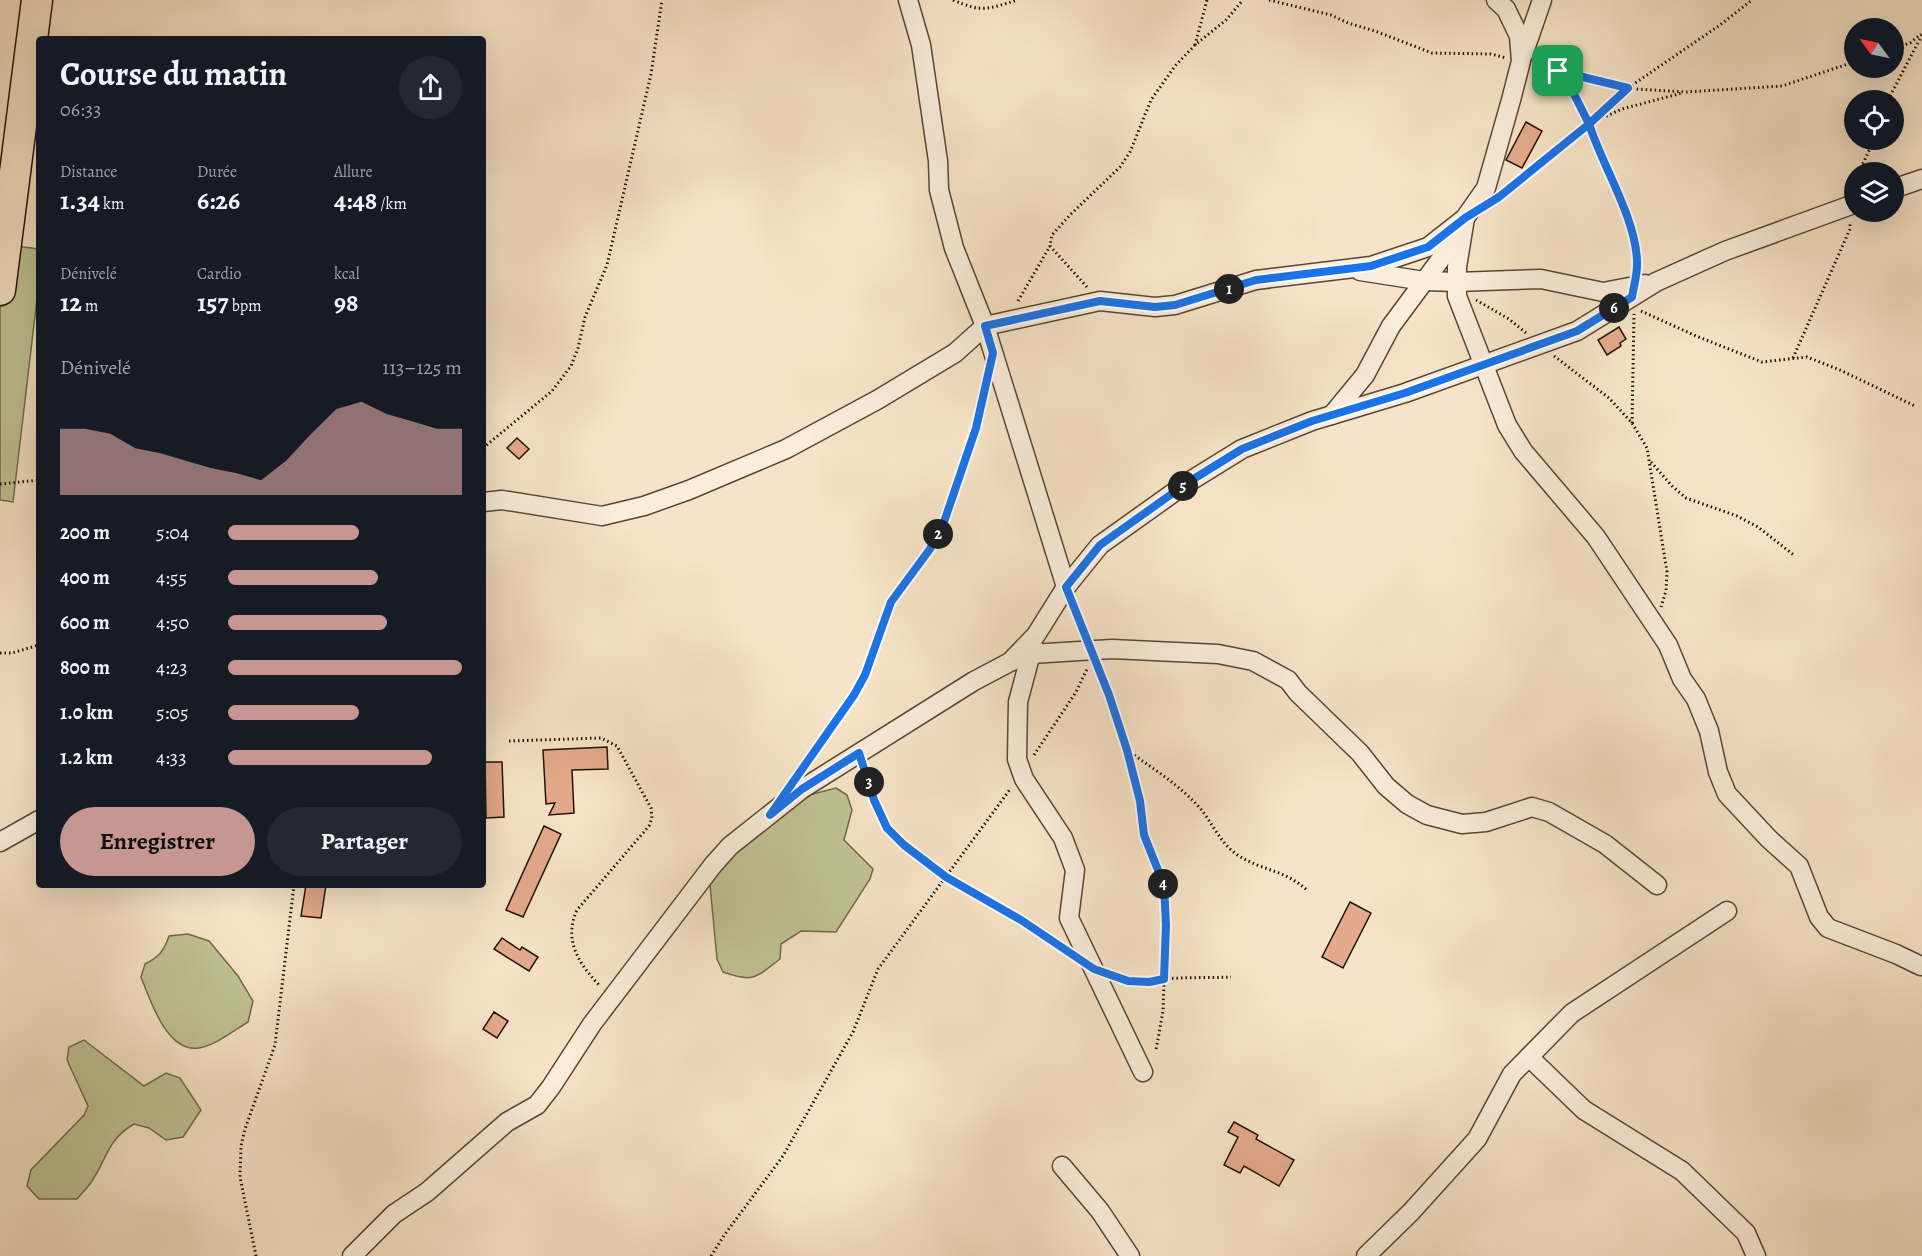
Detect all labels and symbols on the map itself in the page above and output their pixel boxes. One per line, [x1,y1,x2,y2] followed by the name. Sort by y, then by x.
[1844,18,1904,78] north arrow
[1532,45,1583,96] pin
[1214,274,1244,304] pin: 1
[1599,293,1629,323] pin: 6
[1168,471,1198,501] pin: 5
[923,519,953,549] pin: 2
[854,767,884,797] pin: 3
[1148,869,1178,899] pin: 4

